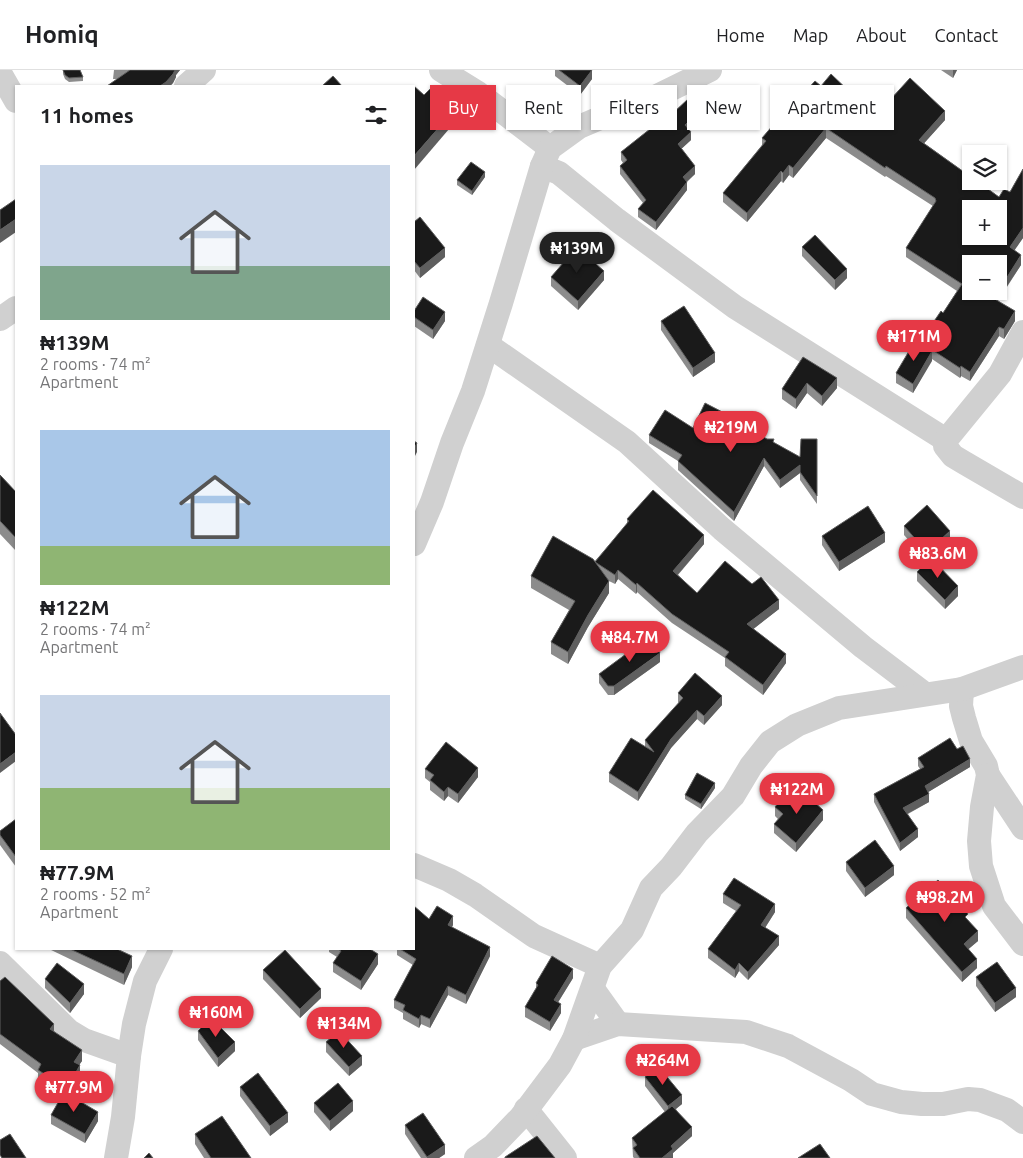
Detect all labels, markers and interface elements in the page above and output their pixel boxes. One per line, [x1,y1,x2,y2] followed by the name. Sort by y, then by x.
[25,21,99,48] text: Homiq
[716,25,765,45] text: Home
[793,25,828,45] text: Map
[856,25,906,45] text: About
[934,25,998,45] text: Contact
[430,85,496,130] chip: Buy
[506,85,581,130] chip: Rent
[591,85,677,130] chip: Filters
[687,85,760,130] chip: New
[770,85,894,130] chip: Apartment
[362,101,390,129] icon: filters
[40,103,134,127] text: 11 homes
[962,145,1007,300] map controls
[962,145,1007,190] button: layers
[170,197,260,287] icon: home
[962,200,1007,245] button: +
[542,232,612,274] pin: ₦139M
[551,239,603,257] text: ₦139M
[962,255,1007,300] button: −
[879,320,949,362] pin: ₦171M
[888,327,940,345] text: ₦171M
[40,330,109,354] text: ₦139M
[40,355,151,373] text: 2 rooms · 74 m²
[40,373,118,391] text: Apartment
[696,410,766,453] pin: ₦219M
[705,418,757,436] text: ₦219M
[170,462,260,552] icon: home
[897,536,979,579] pin: ₦83.6M
[910,544,966,562] text: ₦83.6M
[40,595,109,619] text: ₦122M
[40,620,151,638] text: 2 rooms · 74 m²
[589,620,671,663] pin: ₦84.7M
[602,628,658,646] text: ₦84.7M
[40,638,118,656] text: Apartment
[170,727,260,817] icon: home
[762,772,832,815] pin: ₦122M
[771,780,823,798] text: ₦122M
[40,860,115,884] text: ₦77.9M
[904,880,986,923] pin: ₦98.2M
[40,885,151,903] text: 2 rooms · 52 m²
[917,888,973,906] text: ₦98.2M
[40,903,118,921] text: Apartment
[181,996,251,1038] pin: ₦160M
[190,1003,242,1021] text: ₦160M
[309,1006,379,1049] pin: ₦134M
[318,1014,370,1032] text: ₦134M
[628,1044,698,1086] pin: ₦264M
[637,1051,689,1069] text: ₦264M
[33,1070,115,1113] pin: ₦77.9M
[46,1078,102,1096] text: ₦77.9M

